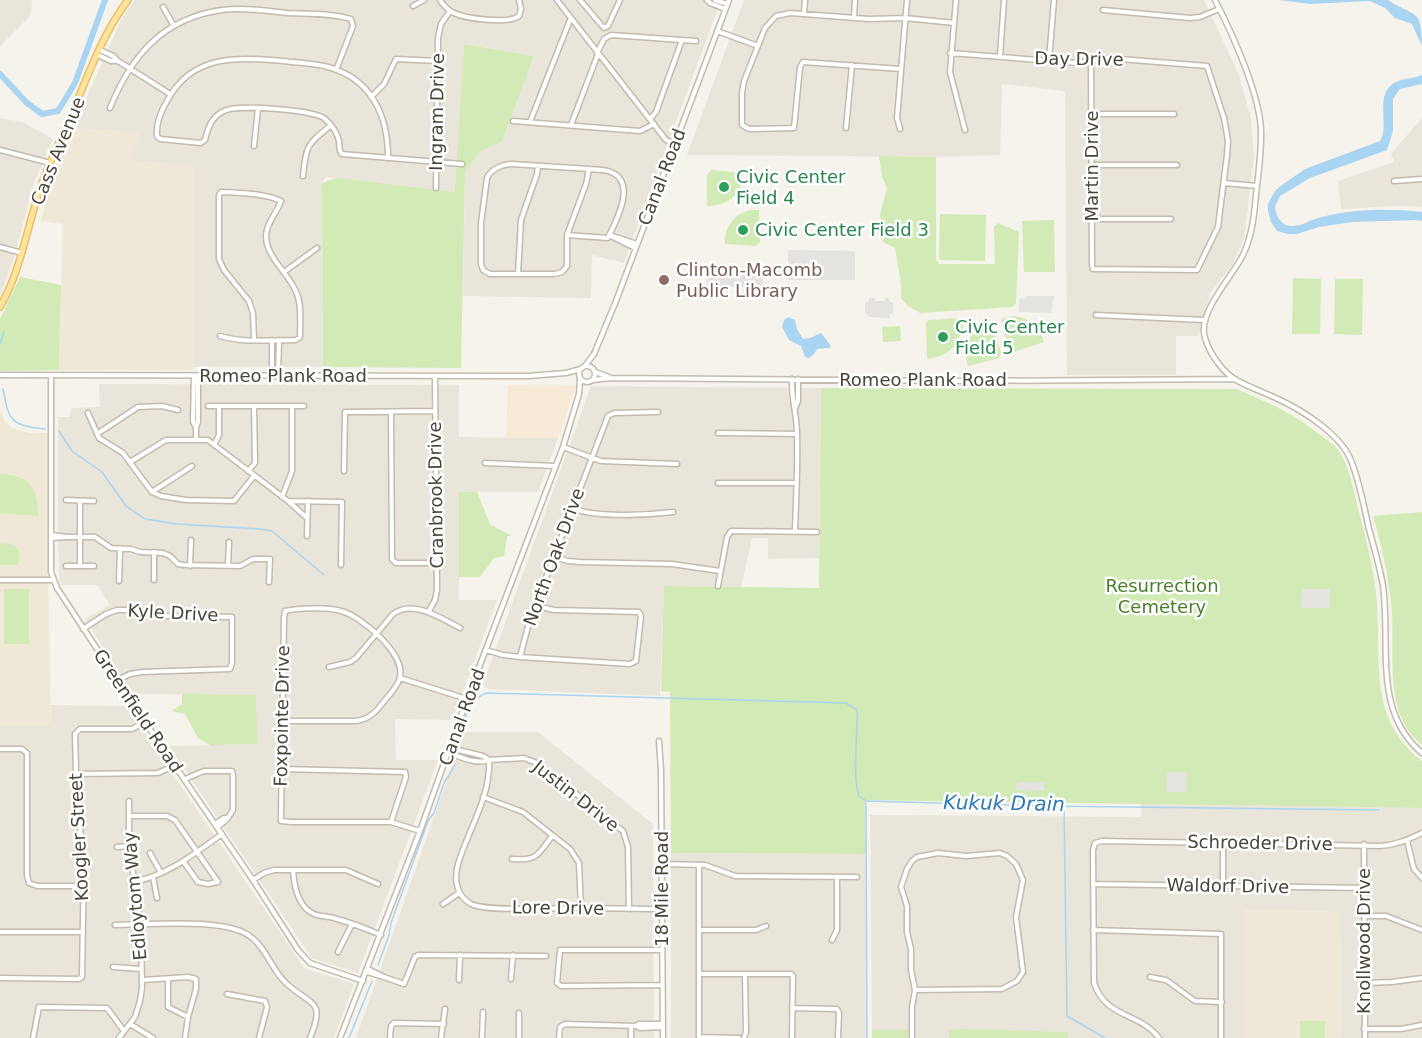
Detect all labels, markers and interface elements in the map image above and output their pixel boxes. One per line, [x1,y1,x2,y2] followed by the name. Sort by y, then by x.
[1034,47,1124,70] street label: Day Drive
[425,53,448,171] street label: Ingram Drive
[26,94,89,208] street label: Cass Avenue
[1081,110,1102,222] street label: Martin Drive
[633,125,690,228] street label: Canal Road
[736,166,846,208] place label: Civic Center Field 4
[717,180,731,194] marker: Civic Center Field 4
[755,219,929,240] place label: Civic Center Field 3
[736,223,750,237] marker: Civic Center Field 3
[676,259,822,301] place label: Clinton-Macomb Public Library
[657,273,671,287] marker: Clinton-Macomb Public Library
[955,316,1065,358] place label: Civic Center Field 5
[936,330,950,344] marker: Civic Center Field 5
[199,365,367,386] street label: Romeo Plank Road
[839,369,1007,390] street label: Romeo Plank Road
[424,421,447,569] street label: Cranbrook Drive
[519,485,588,629] street label: North Oak Drive
[1105,575,1219,617] park label: Resurrection Cemetery
[127,600,219,625] street label: Kyle Drive
[89,645,187,776] street label: Greenfield Road
[270,645,293,787] street label: Foxpointe Drive
[434,665,489,768] street label: Canal Road
[528,755,623,836] street label: Justin Drive
[65,772,92,902] street label: Koogler Street
[943,790,1065,816] water label: Kukuk Drain
[118,830,151,961] street label: Edloytom Way
[651,831,672,947] street label: 18 Mile Road
[1187,831,1333,854] street label: Schroeder Drive
[1353,868,1374,1014] street label: Knollwood Drive
[1167,874,1289,897] street label: Waldorf Drive
[512,896,604,919] street label: Lore Drive

